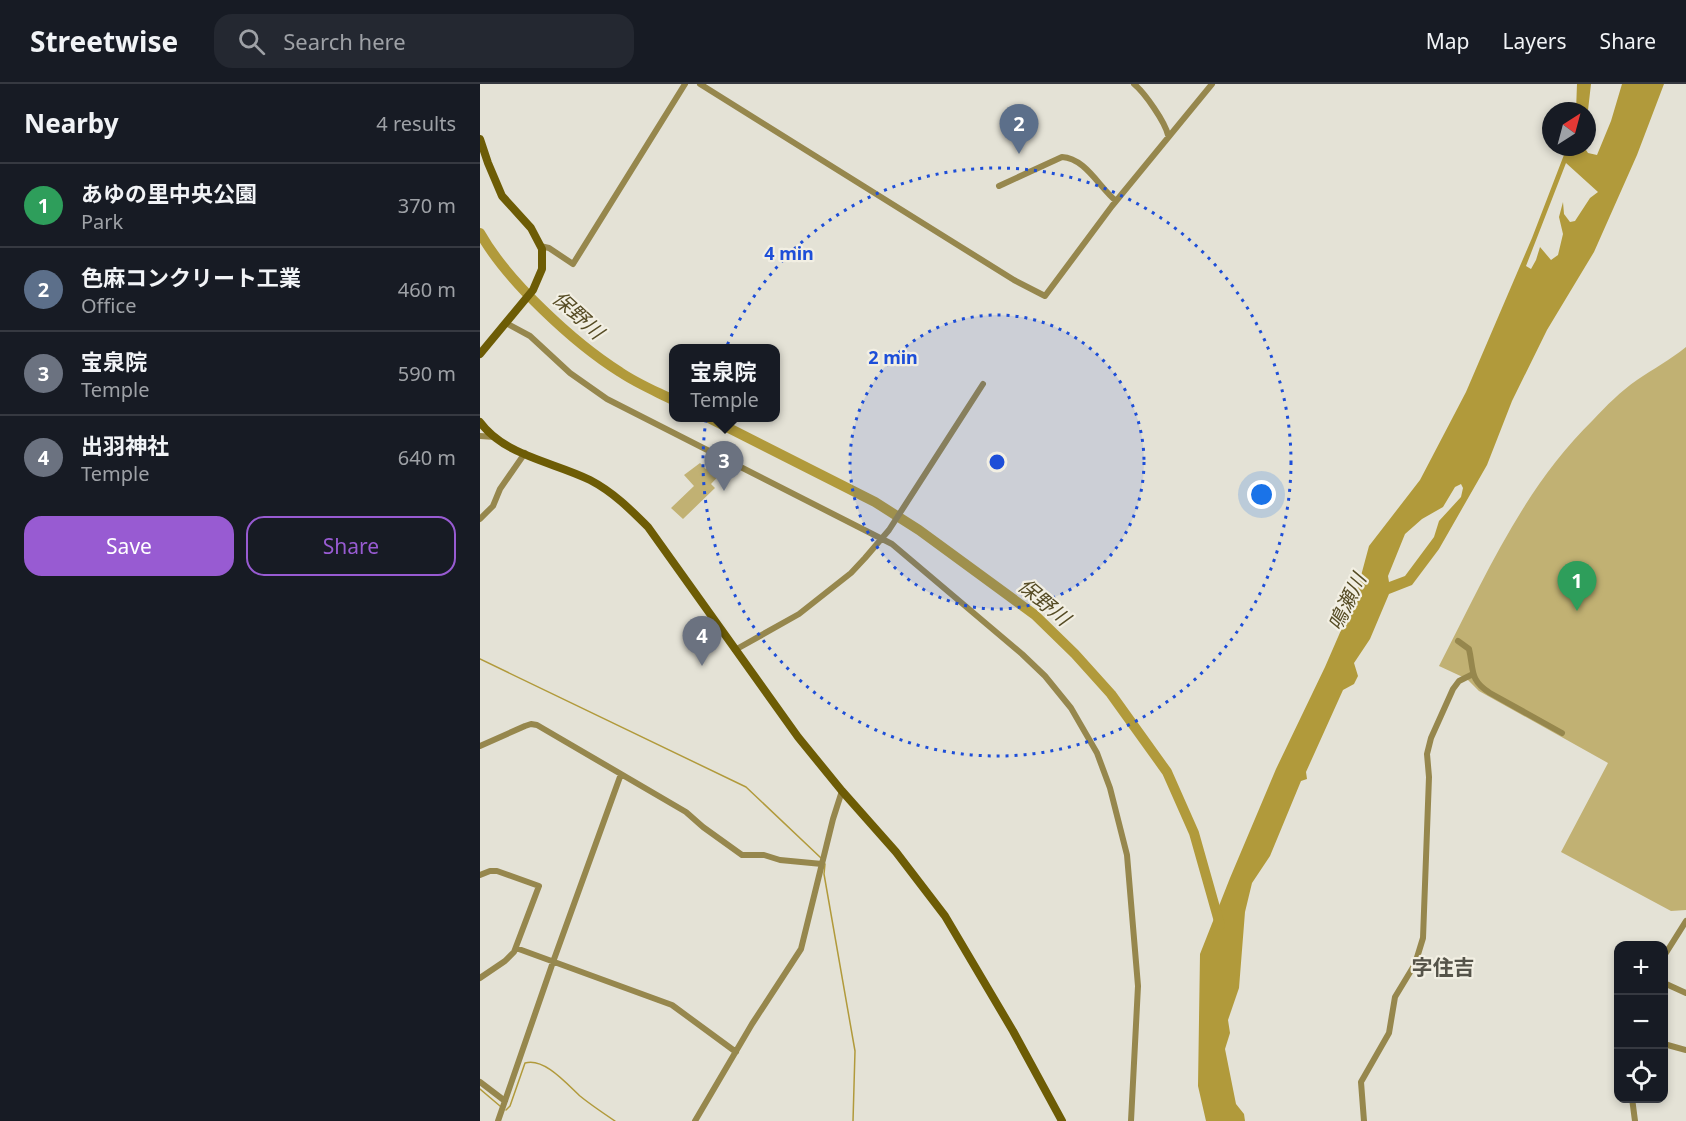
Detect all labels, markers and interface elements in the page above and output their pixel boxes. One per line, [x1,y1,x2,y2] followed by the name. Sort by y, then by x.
[214,14,634,68] search box
[30,22,178,60] text: Streetwise
[235,25,268,58] icon: search
[283,26,406,56] text: Search here
[1426,27,1470,55] text: Map
[1503,27,1567,55] text: Layers
[1600,27,1656,55] text: Share
[1542,102,1596,156] north arrow
[1000,104,1038,154] pin: 2
[24,105,119,141] text: Nearby
[376,110,456,137] text: 4 results
[81,178,257,208] text: あゆの里中央公園
[38,192,49,219] text: 1
[398,192,456,219] text: 370 m
[81,208,123,235] text: Park
[764,241,814,265] text: 4 min
[81,262,301,292] text: 色麻コンクリート工業
[38,276,49,303] text: 2
[398,276,456,303] text: 460 m
[547,285,611,346] water label: 保野川
[81,292,136,319] text: Office
[669,344,780,422] popup
[868,345,918,369] text: 2 min
[81,346,147,376] text: 宝泉院
[690,356,756,386] text: 宝泉院
[38,360,49,387] text: 3
[398,360,456,387] text: 590 m
[81,376,149,403] text: Temple
[690,386,759,413] text: Temple
[81,430,169,460] text: 出羽神社
[704,442,744,491] pin: 3
[38,444,49,471] text: 4
[398,444,456,471] text: 640 m
[987,452,1007,472] centre of rings
[81,460,149,487] text: Temple
[1247,480,1276,509] your location
[24,516,234,576] button: Save
[246,516,456,576] button: Share
[1558,562,1596,611] pin: 1
[1321,567,1373,635] water label: 鳴瀬川
[1013,572,1078,633] water label: 保野川
[682,616,722,666] pin: 4
[1614,941,1668,1103] map controls
[1614,941,1668,995] button: +
[1412,953,1475,981] district label: 字住吉
[1614,995,1668,1049] button: −
[1614,1049,1668,1103] button: locate

